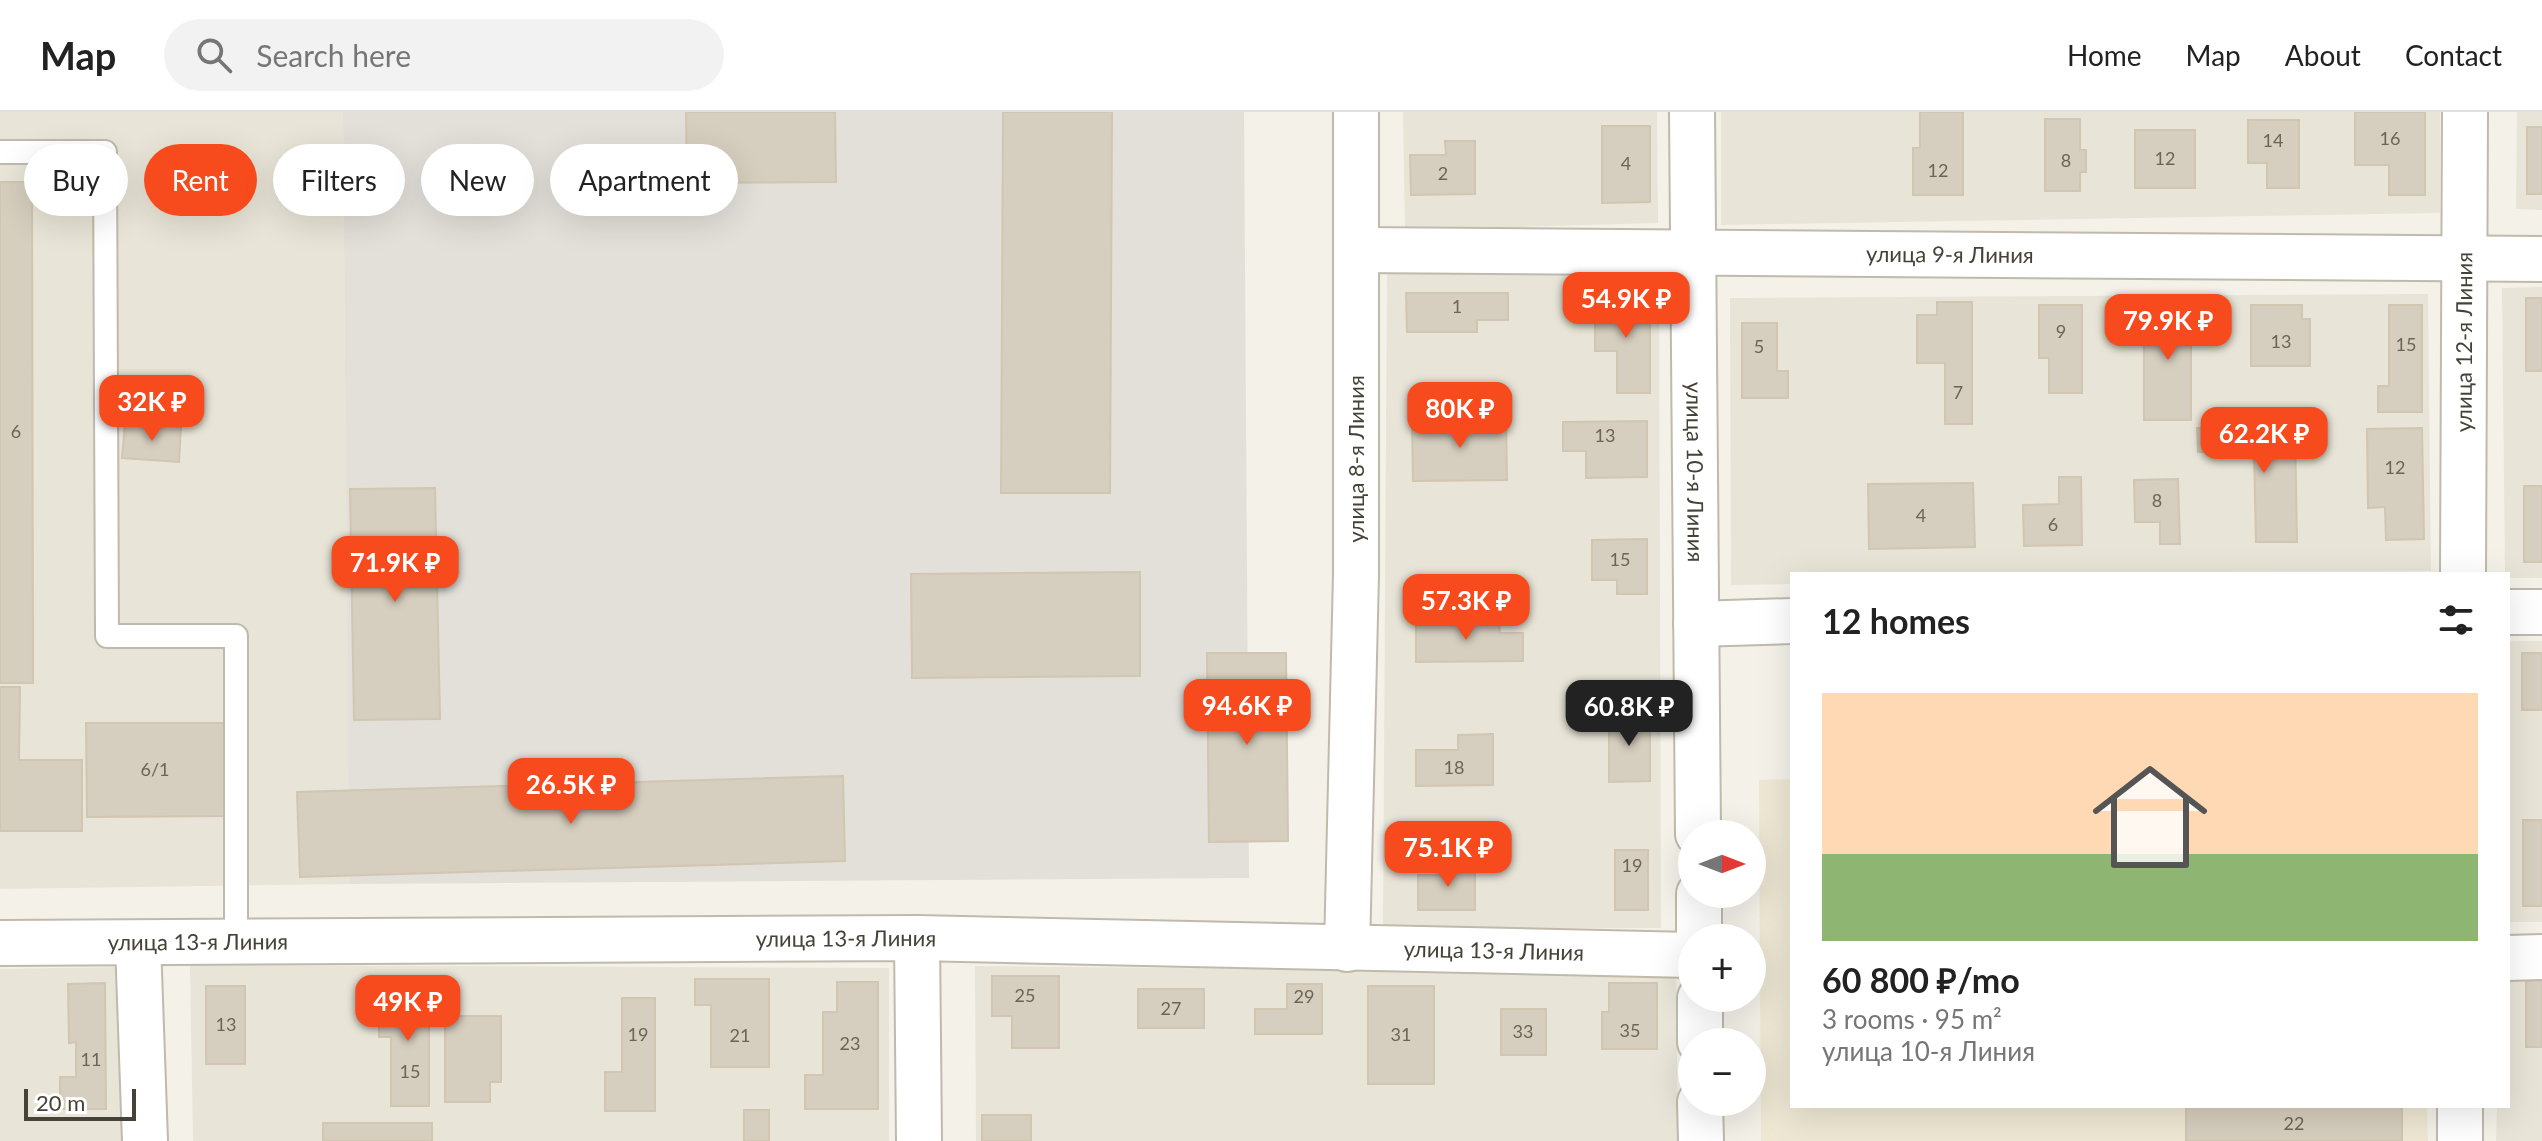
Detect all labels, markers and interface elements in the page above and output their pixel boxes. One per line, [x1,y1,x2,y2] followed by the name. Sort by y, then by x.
[164,19,724,91] search box
[40,32,116,78] text: Map
[192,33,236,77] icon: search
[256,37,411,73] text: Search here
[2067,38,2142,72] text: Home
[2186,38,2241,72] text: Map
[2285,38,2361,72] text: About
[2405,38,2502,72] text: Contact
[2380,127,2400,149] house number: 16
[2263,129,2283,151] house number: 14
[24,144,128,216] chip: Buy
[144,144,257,216] chip: Rent
[273,144,405,216] chip: Filters
[421,144,534,216] chip: New
[550,144,738,216] chip: Apartment
[2155,147,2175,169] house number: 12
[2061,149,2071,171] house number: 8
[1621,152,1631,174] house number: 4
[1928,159,1948,181] house number: 12
[1438,162,1448,184] house number: 2
[1866,240,2034,268] street label: улица 9-я Линия
[2450,252,2477,432] street label: улица 12-я Линия
[1552,272,1700,340] pin: 54.9K ₽
[1581,282,1671,314] text: 54.9K ₽
[2094,294,2242,362] pin: 79.9K ₽
[1452,295,1462,317] house number: 1
[2123,304,2213,336] text: 79.9K ₽
[2056,320,2066,342] house number: 9
[2271,330,2291,352] house number: 13
[2396,333,2416,355] house number: 15
[1754,335,1764,357] house number: 5
[96,375,208,443] pin: 32K ₽
[1342,375,1369,543] street label: улица 8-я Линия
[1953,381,1963,403] house number: 7
[1404,382,1516,450] pin: 80K ₽
[1681,382,1710,562] street label: улица 10-я Линия
[117,385,187,417] text: 32K ₽
[1425,392,1495,424] text: 80K ₽
[2190,407,2338,475] pin: 62.2K ₽
[2219,417,2309,449] text: 62.2K ₽
[11,420,21,442] house number: 6
[1595,424,1615,446] house number: 13
[2385,456,2405,478] house number: 12
[2152,489,2162,511] house number: 8
[1916,504,1926,526] house number: 4
[2048,513,2058,535] house number: 6
[321,536,469,604] pin: 71.9K ₽
[350,546,440,578] text: 71.9K ₽
[1610,548,1630,570] house number: 15
[1392,574,1540,642] pin: 57.3K ₽
[1421,584,1511,616] text: 57.3K ₽
[2434,598,2478,642] icon: filters
[1822,600,1970,641] text: 12 homes
[1173,679,1321,747] pin: 94.6K ₽
[1555,680,1703,748] pin: 60.8K ₽
[1202,689,1292,721] text: 94.6K ₽
[1584,690,1674,722] text: 60.8K ₽
[2078,745,2222,889] icon: home
[1444,756,1464,778] house number: 18
[140,758,170,780] house number: 6/1
[497,758,645,826] pin: 26.5K ₽
[526,768,616,800] text: 26.5K ₽
[1678,820,1766,908] north arrow
[1678,820,1766,1116] map controls
[1374,821,1522,889] pin: 75.1K ₽
[1403,831,1493,863] text: 75.1K ₽
[1622,854,1642,876] house number: 19
[756,924,936,952] street label: улица 13-я Линия
[1678,924,1766,1012] button: +
[108,927,288,955] street label: улица 13-я Линия
[1403,935,1584,966] street label: улица 13-я Линия
[1822,959,2020,1000] text: 60 800 ₽/mo
[352,975,464,1043] pin: 49K ₽
[1015,984,1035,1006] house number: 25
[373,985,443,1017] text: 49K ₽
[1294,985,1314,1007] house number: 29
[1161,997,1181,1019] house number: 27
[1822,1003,2002,1035] text: 3 rooms · 95 m²
[216,1013,236,1035] house number: 13
[1620,1019,1640,1041] house number: 35
[1513,1020,1533,1042] house number: 33
[628,1023,648,1045] house number: 19
[1391,1023,1411,1045] house number: 31
[730,1024,750,1046] house number: 21
[1678,1028,1766,1116] button: −
[840,1032,860,1054] house number: 23
[1822,1035,2035,1067] text: улица 10-я Линия
[81,1048,101,1070] house number: 11
[400,1060,420,1082] house number: 15
[24,1085,136,1121] scale bar
[36,1089,85,1116] text: 20 m
[2284,1112,2304,1134] house number: 22

